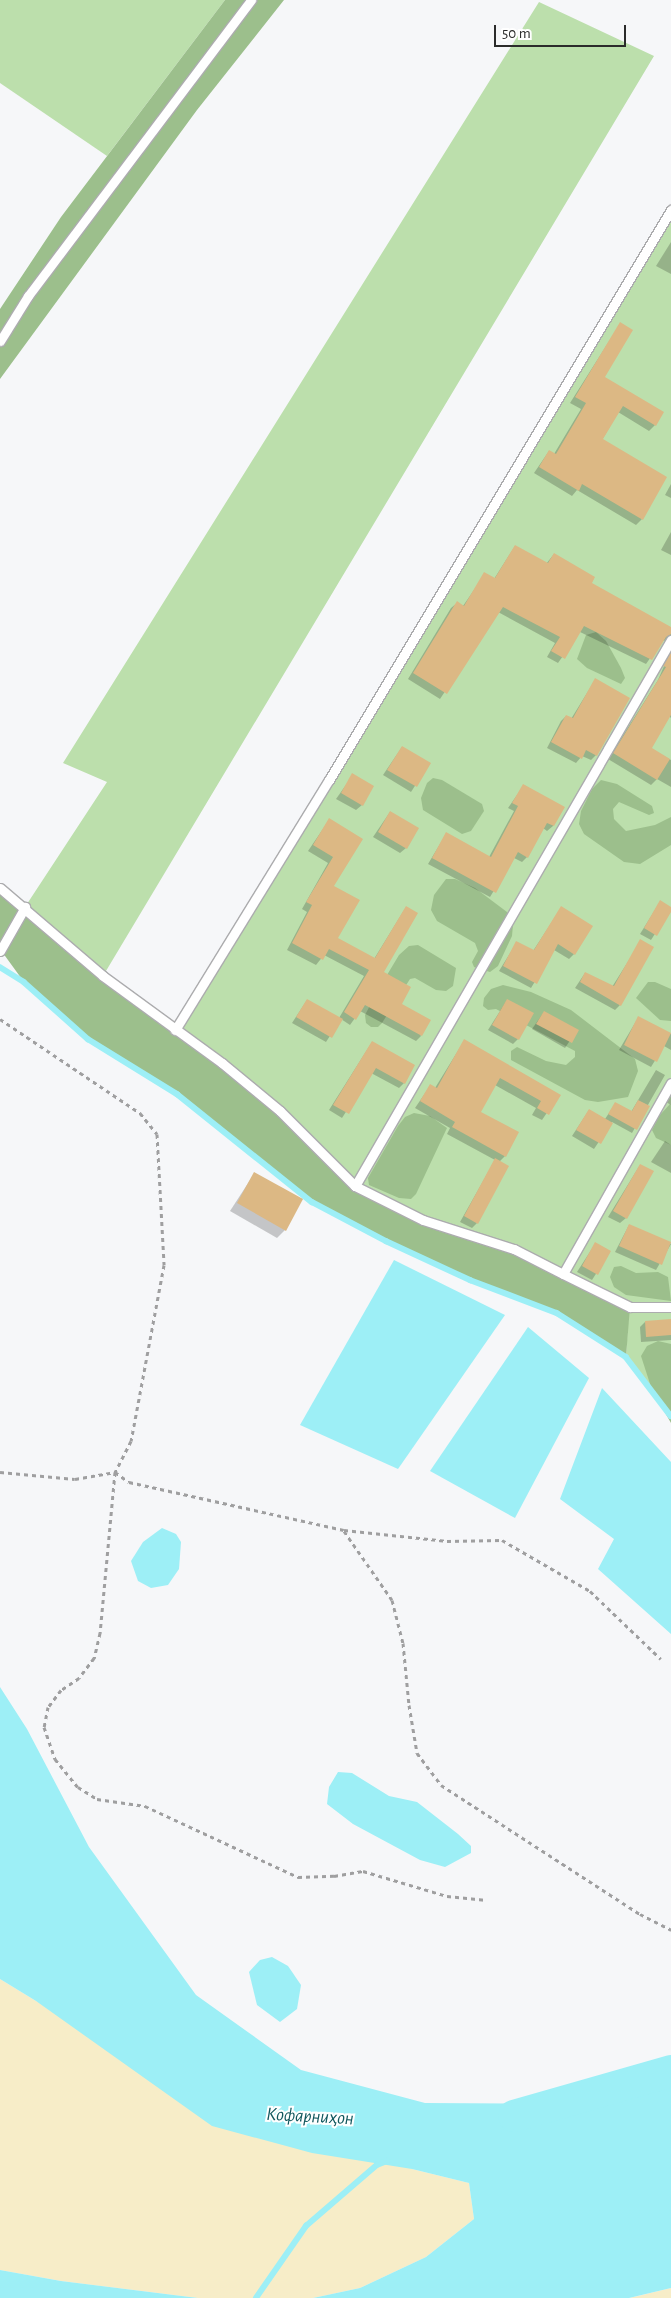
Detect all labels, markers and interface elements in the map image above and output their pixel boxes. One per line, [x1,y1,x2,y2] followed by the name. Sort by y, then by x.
[496,15,628,47] scale bar
[502,26,531,41] text: 50 m
[266,2103,354,2131] water label: Кофарниҳон

